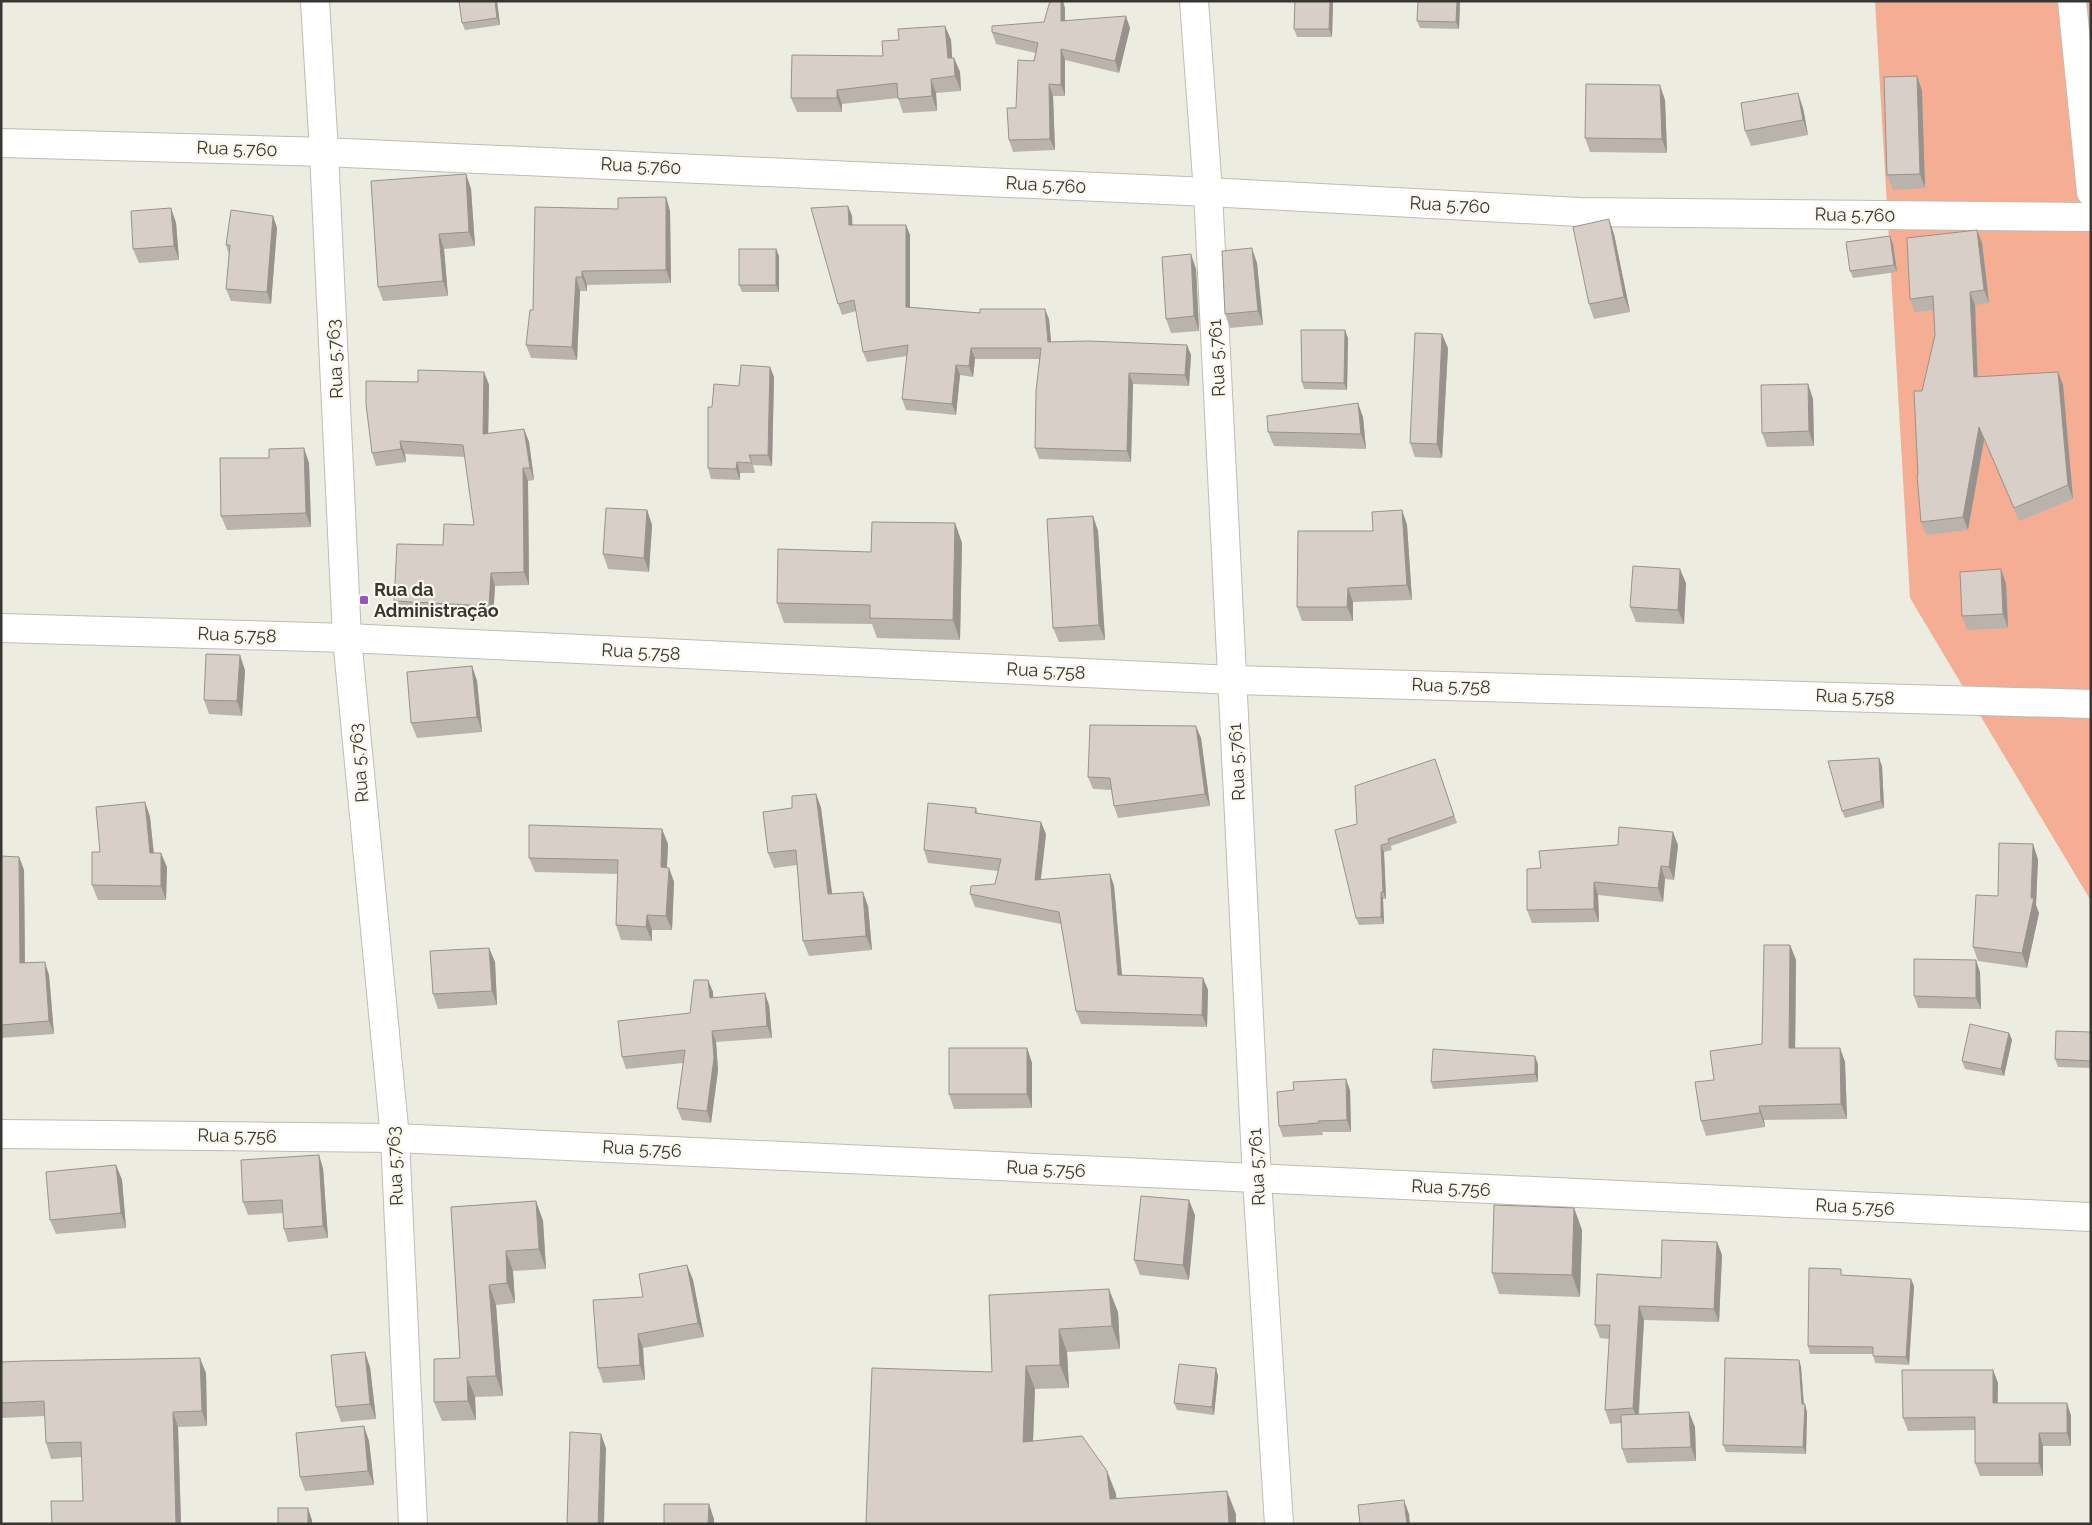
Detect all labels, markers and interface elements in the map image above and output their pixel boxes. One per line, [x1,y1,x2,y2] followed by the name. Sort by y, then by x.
[196,137,278,160] street label: Rua 5.760
[600,153,682,178] street label: Rua 5.760
[1005,172,1087,197] street label: Rua 5.760
[1409,192,1491,217] street label: Rua 5.760
[1814,203,1896,226] street label: Rua 5.760
[1204,318,1229,397] street label: Rua 5.761
[322,319,347,399] street label: Rua 5.763
[374,579,499,621] place label: Rua da Administração
[358,594,370,606] marker: Rua da Administração
[197,623,277,646] street label: Rua 5.758
[601,639,681,664] street label: Rua 5.758
[1006,658,1086,683] street label: Rua 5.758
[1411,674,1491,697] street label: Rua 5.758
[1815,685,1895,708] street label: Rua 5.758
[345,722,372,804] street label: Rua 5.763
[1224,722,1249,801] street label: Rua 5.761
[197,1124,277,1147] street label: Rua 5.756
[382,1126,407,1206] street label: Rua 5.763
[1244,1127,1269,1206] street label: Rua 5.761
[602,1136,682,1161] street label: Rua 5.756
[1006,1156,1086,1181] street label: Rua 5.756
[1411,1175,1491,1200] street label: Rua 5.756
[1815,1194,1895,1219] street label: Rua 5.756

